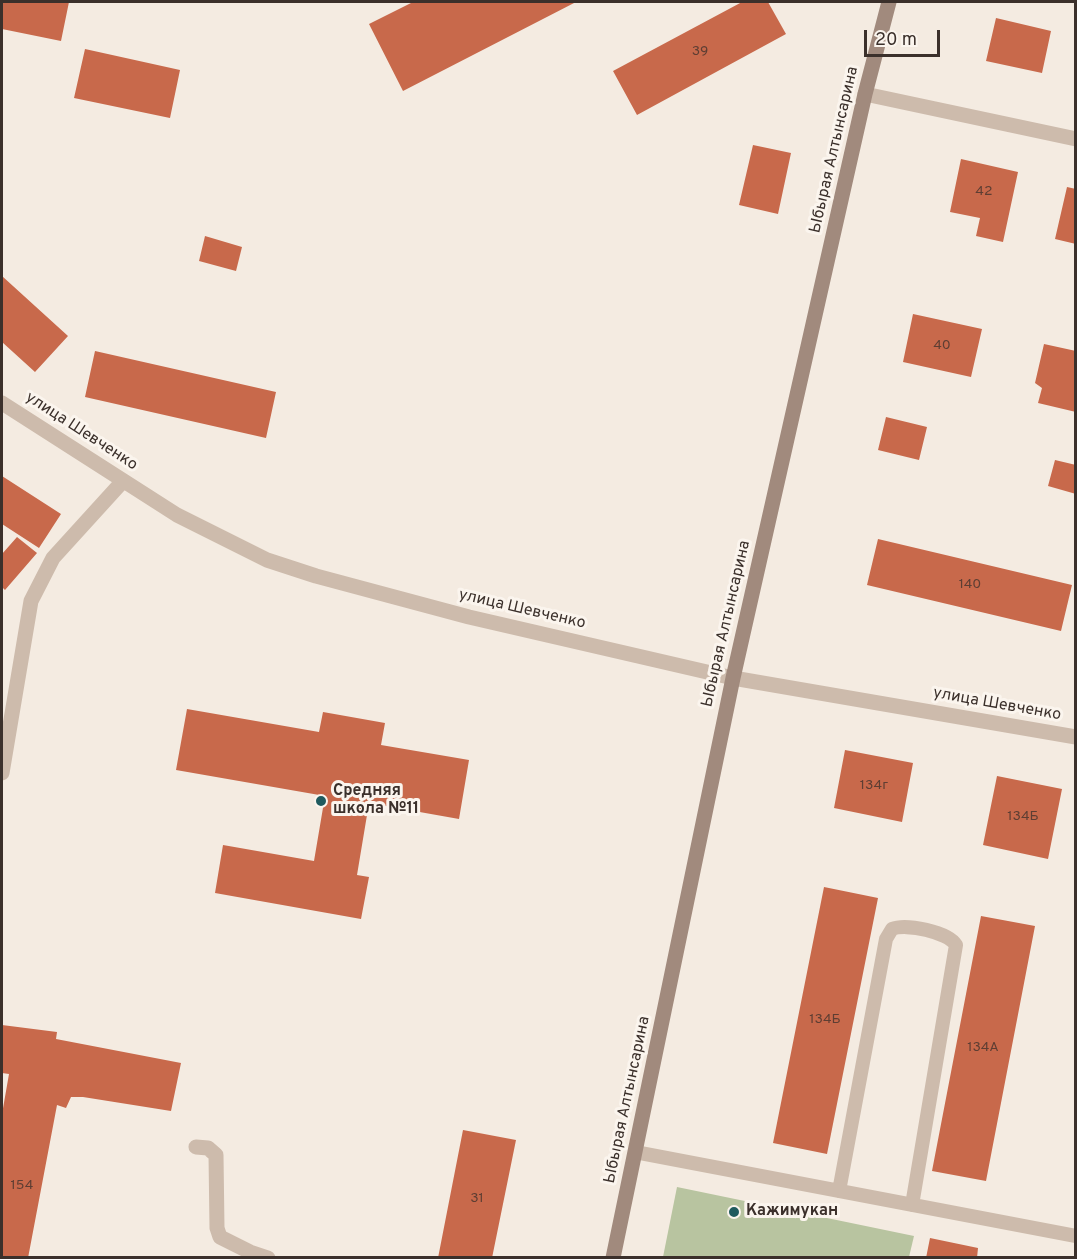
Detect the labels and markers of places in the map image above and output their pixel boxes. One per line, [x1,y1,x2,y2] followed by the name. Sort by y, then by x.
[333,782,419,820] place label: Средняя школа №11
[314,794,328,808] marker: Средняя школа №11
[746,1202,838,1222] place label: Кажимукан
[727,1205,741,1219] marker: Кажимукан

